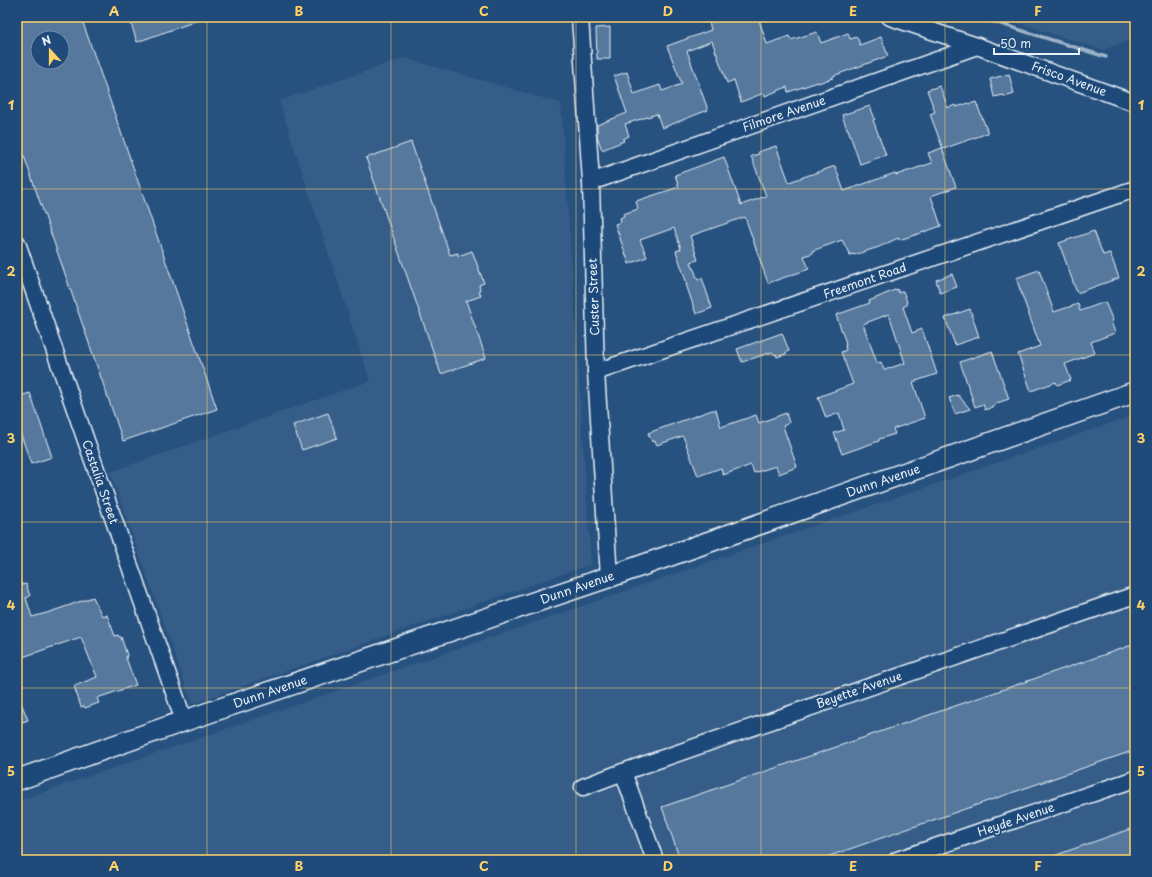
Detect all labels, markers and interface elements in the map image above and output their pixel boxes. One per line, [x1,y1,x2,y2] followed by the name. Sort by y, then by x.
[109,1,119,20] text: A
[295,1,304,20] text: B
[479,1,489,20] text: C
[663,1,673,20] text: D
[849,1,857,20] text: E
[1034,1,1042,20] text: F
[30,30,70,70] north arrow
[994,30,1079,56] scale bar
[39,31,54,50] text: N
[1000,34,1031,52] text: 50 m
[1029,56,1110,100] street label: Frisco Avenue
[740,90,828,136] street label: Filmore Avenue
[8,95,14,114] text: 1
[1138,95,1144,114] text: 1
[821,257,909,303] street label: Freemont Road
[583,258,603,336] street label: Custer Street
[6,261,16,280] text: 2
[1136,261,1146,280] text: 2
[7,428,16,447] text: 3
[1137,428,1146,447] text: 3
[78,437,124,526] street label: Castalia Street
[843,459,923,501] street label: Dunn Avenue
[537,566,617,608] street label: Dunn Avenue
[7,595,16,614] text: 4
[1137,595,1146,614] text: 4
[813,666,904,712] street label: Beyette Avenue
[230,670,310,712] street label: Dunn Avenue
[7,761,15,780] text: 5
[1137,761,1145,780] text: 5
[975,797,1057,841] street label: Heyde Avenue
[109,856,119,875] text: A
[295,856,304,875] text: B
[479,856,489,875] text: C
[663,856,673,875] text: D
[849,856,857,875] text: E
[1034,856,1042,875] text: F

